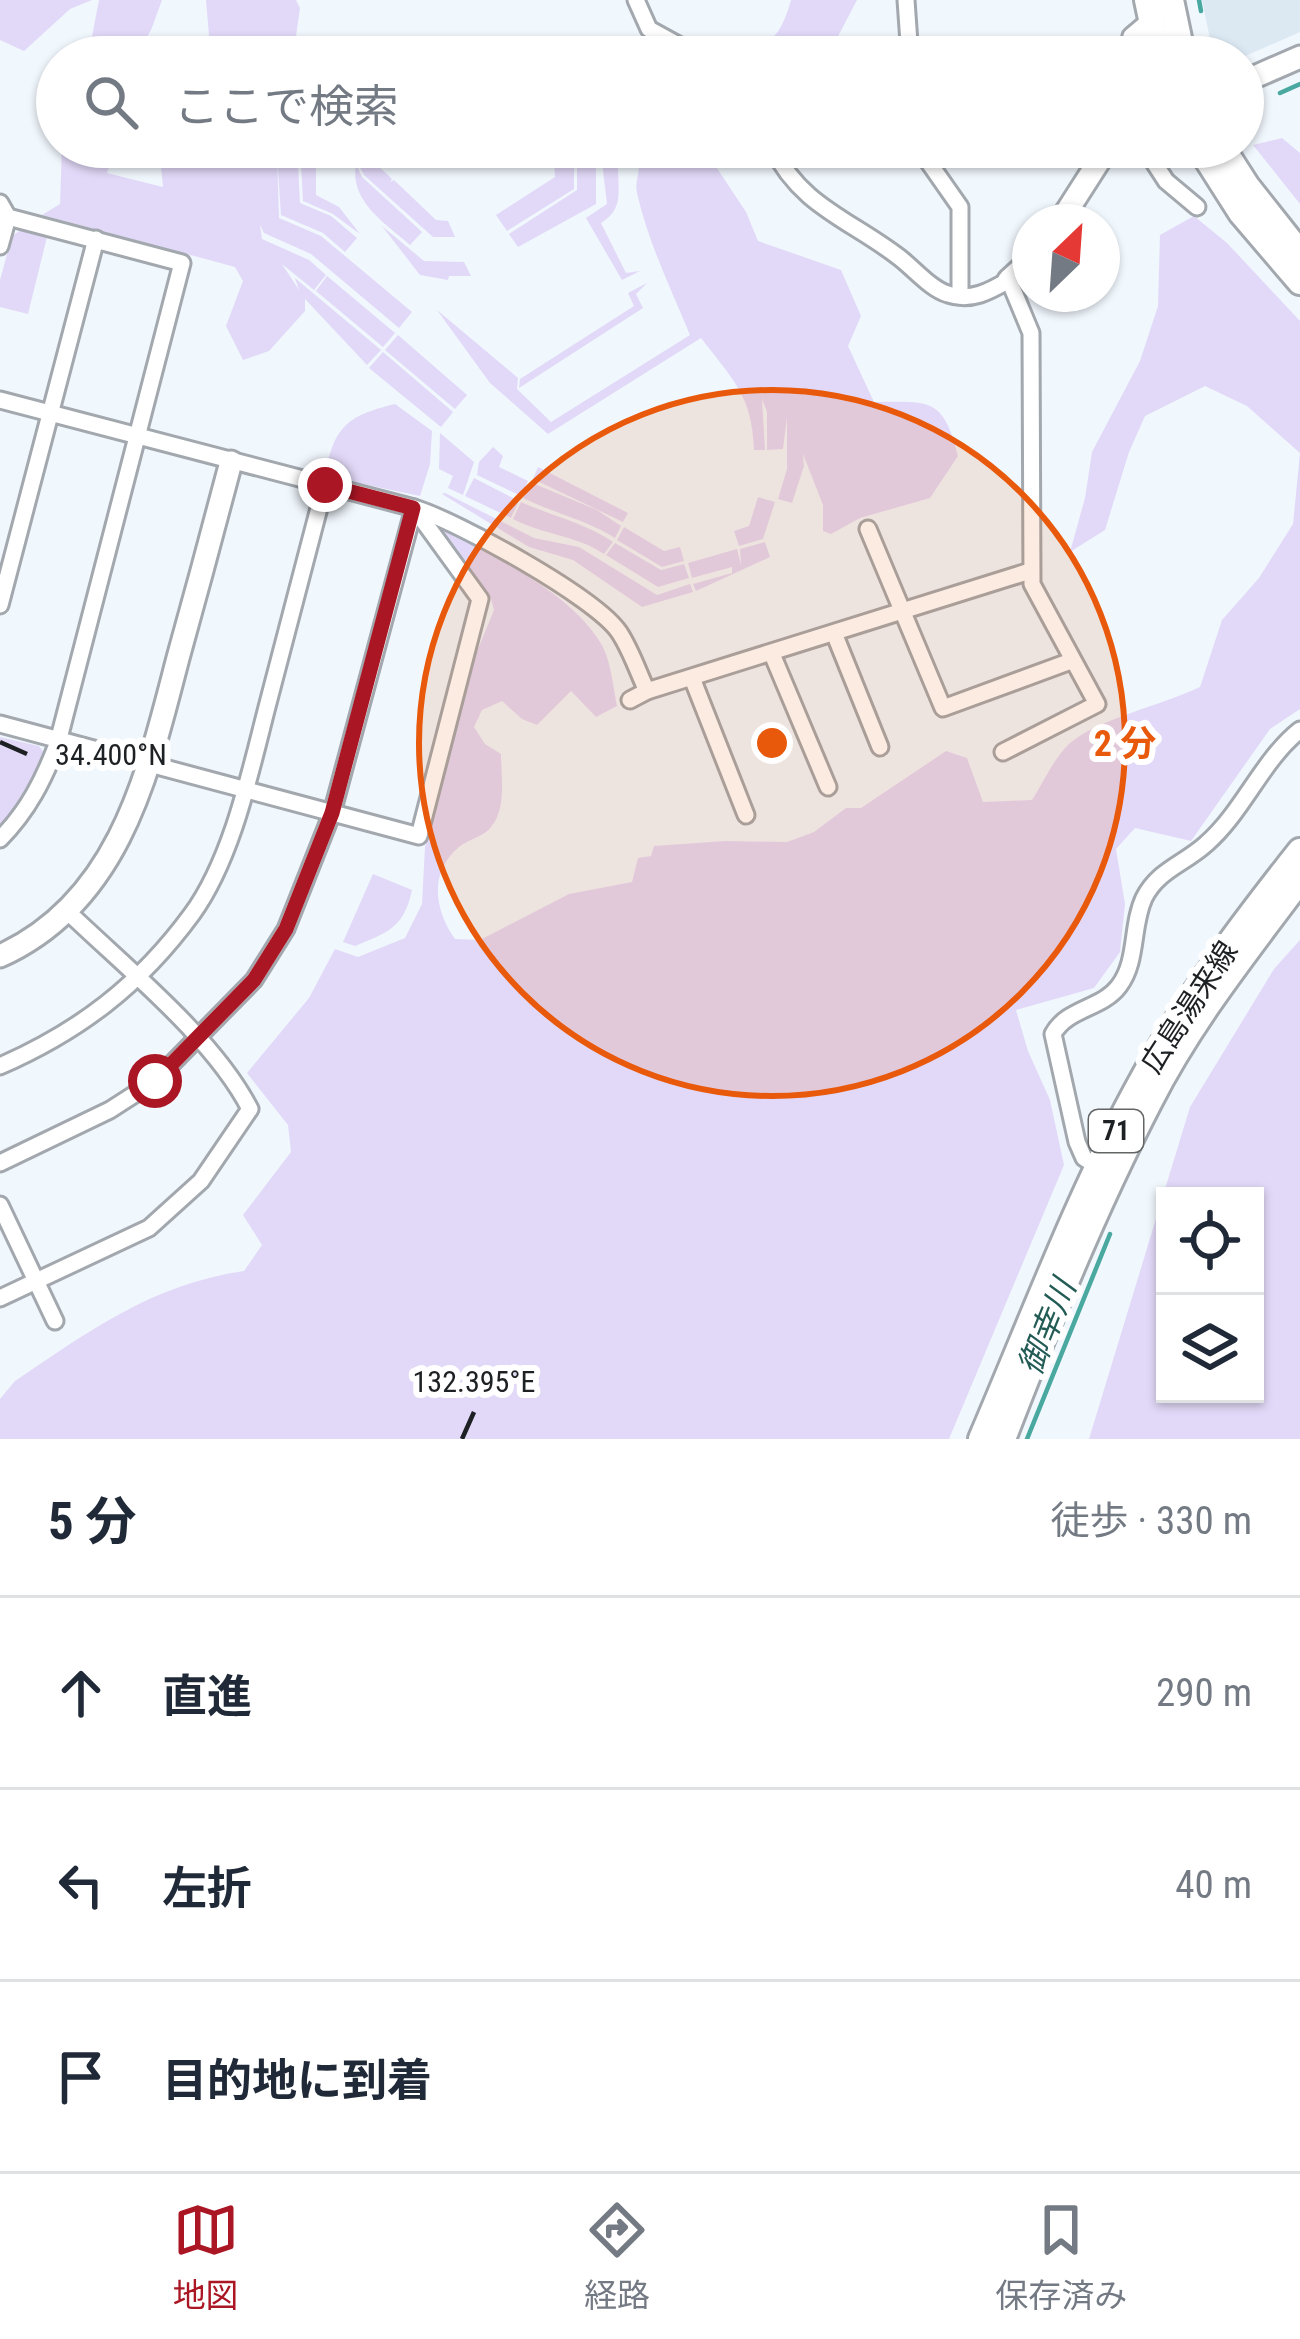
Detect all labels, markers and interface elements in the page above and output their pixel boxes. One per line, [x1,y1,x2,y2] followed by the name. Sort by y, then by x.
[36,36,1264,168] search box
[78,69,144,135] icon: search
[174,80,399,133] text: ここで検索
[1012,204,1120,312] north arrow
[298,458,352,512] route end
[751,722,793,764] centre of rings
[1094,723,1156,765] text: 2 分
[55,737,167,772] text: 34.400°N
[1133,935,1245,1079] street label: 広島湯来線
[128,1054,182,1108] route start
[1089,1110,1143,1152] road number: 71
[1156,1187,1264,1403] map controls
[1156,1187,1264,1295] button: locate
[1010,1271,1085,1380] water label: 御幸川
[1156,1295,1264,1403] button: layers
[413,1364,535,1399] text: 132.395°E
[48,1492,137,1551] text: 5 分
[1051,1498,1252,1544] text: 徒歩 · 330 m
[48,1660,114,1726] icon: ahead
[162,1670,252,1723] text: 直進
[1156,1670,1252,1716] text: 290 m
[48,1852,114,1918] icon: left
[162,1862,252,1915] text: 左折
[1175,1862,1252,1908] text: 40 m
[48,2044,114,2110] icon: arrive
[162,2054,432,2107] text: 目的地に到着
[173,2197,239,2317] tab: 地図
[584,2197,650,2317] tab: 経路
[995,2197,1127,2317] tab: 保存済み

